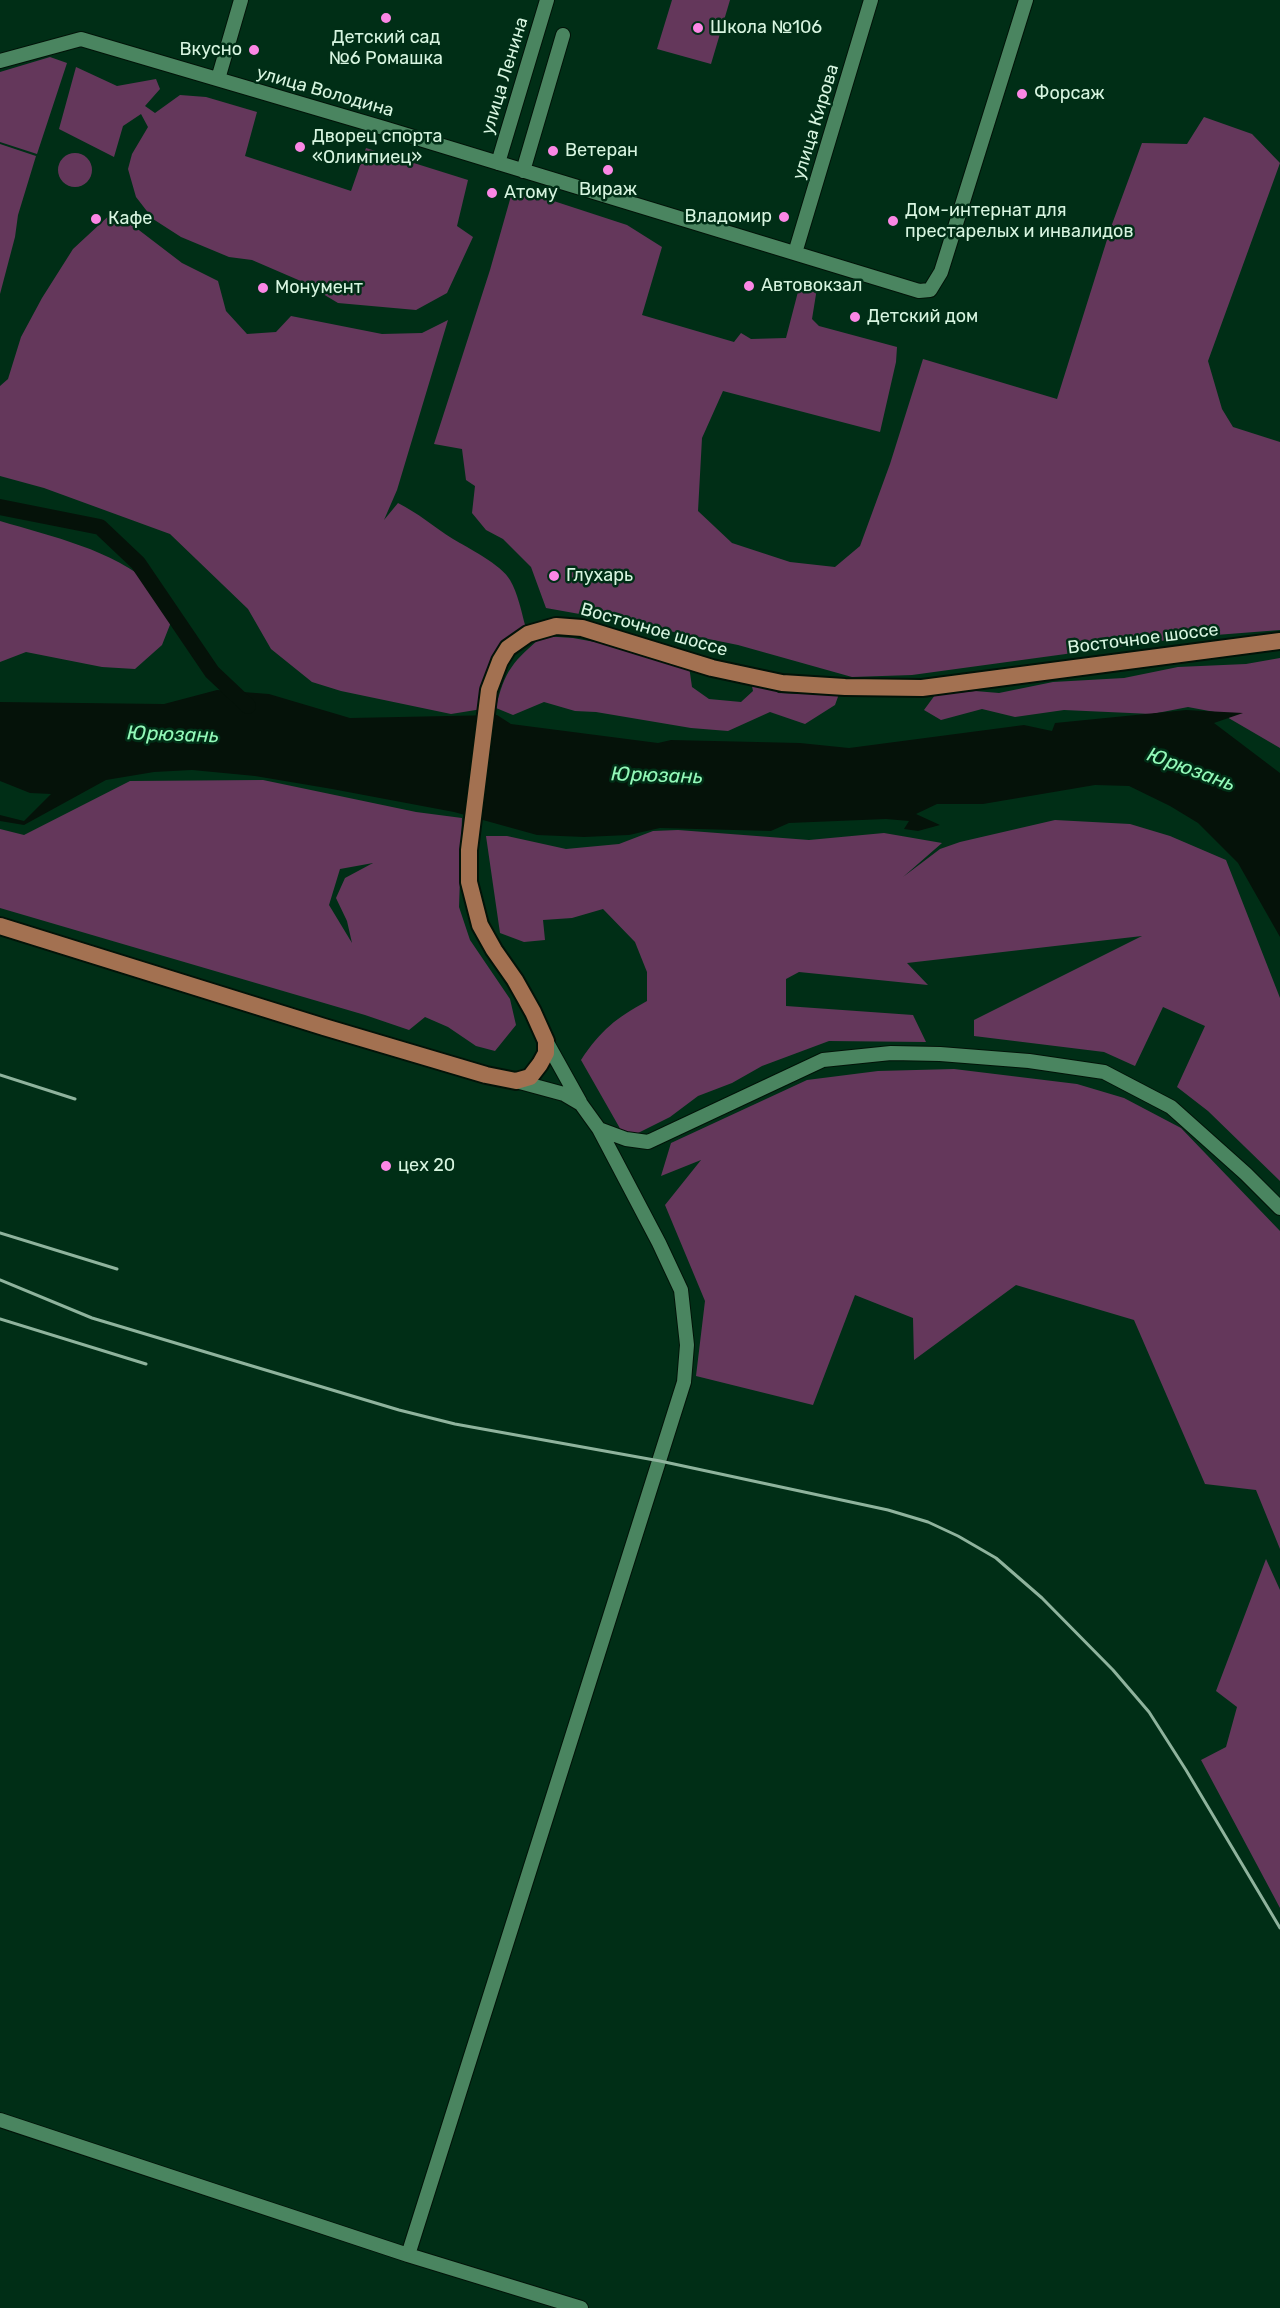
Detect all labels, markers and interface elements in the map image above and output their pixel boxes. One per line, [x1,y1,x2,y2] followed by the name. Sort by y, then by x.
[379,11,393,25] marker: Детский сад №6 Ромашка
[477,15,533,137] street label: улица Ленина
[710,17,822,39] place label: Школа №106
[691,21,705,35] marker: Школа №106
[329,27,443,70] place label: Детский сад №6 Ромашка
[180,39,242,61] place label: Вкусно
[247,43,261,57] marker: Вкусно
[254,62,396,122] street label: улица Володина
[788,62,844,182] street label: улица Кирова
[1034,83,1105,105] place label: Форсаж
[1015,87,1029,101] marker: Форсаж
[312,126,442,168] place label: Дворец спорта «Олимпиец»
[293,140,307,154] marker: Дворец спорта «Олимпиец»
[565,140,638,162] place label: Ветеран
[546,144,560,158] marker: Ветеран
[601,163,615,177] marker: Вираж
[579,179,637,201] place label: Вираж
[504,182,558,204] place label: Атому
[485,186,499,200] marker: Атому
[905,200,1134,242] place label: Дом-интернат для престарелых и инвалидов
[685,206,772,228] place label: Владомир
[108,208,152,230] place label: Кафе
[777,210,791,224] marker: Владомир
[89,212,103,226] marker: Кафе
[886,214,900,228] marker: Дом-интернат для престарелых и инвалидов
[761,275,862,297] place label: Автовокзал
[275,277,363,299] place label: Монумент
[742,279,756,293] marker: Автовокзал
[256,281,270,295] marker: Монумент
[867,306,978,328] place label: Детский дом
[848,310,862,324] marker: Детский дом
[566,565,633,587] place label: Глухарь
[547,569,561,583] marker: Глухарь
[578,599,730,661] street label: Восточное шоссе
[1066,619,1220,659] street label: Восточное шоссе
[127,721,219,749] water label: Юрюзань
[1144,743,1238,797] water label: Юрюзань
[611,762,703,790] water label: Юрюзань
[398,1155,455,1177] place label: цех 20
[379,1159,393,1173] marker: цех 20

